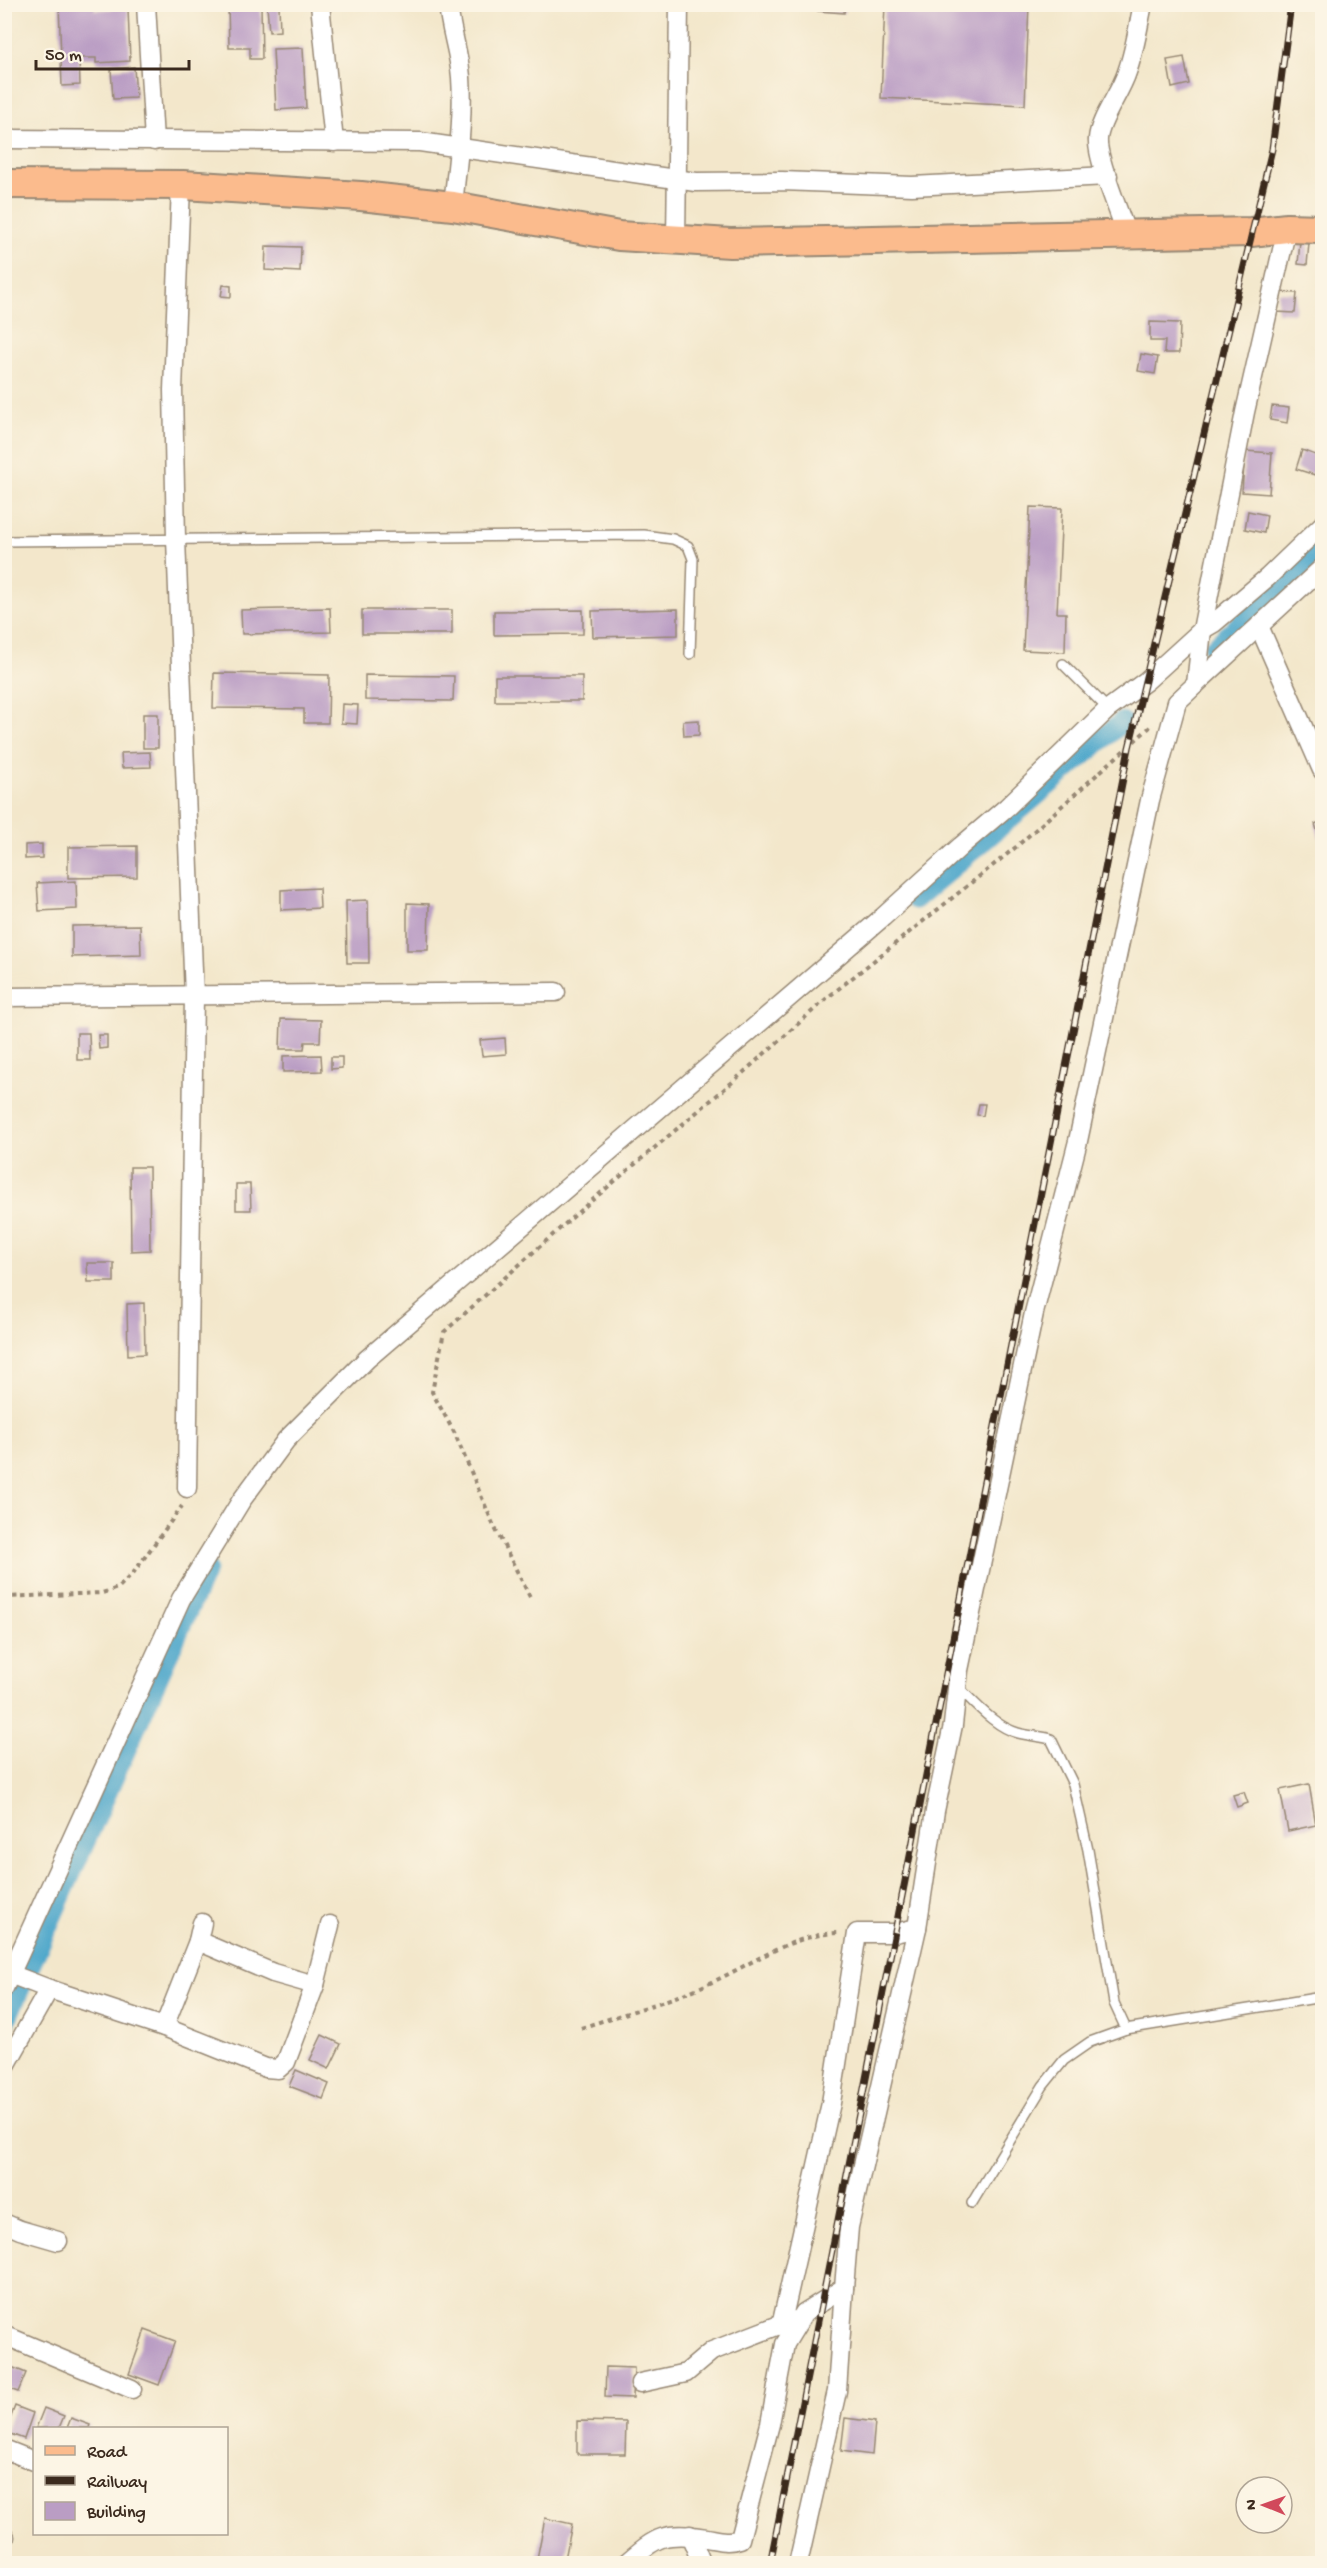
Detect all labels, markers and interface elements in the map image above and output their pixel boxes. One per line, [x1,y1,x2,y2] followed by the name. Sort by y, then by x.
[36,33,189,71] scale bar
[45,46,82,67] text: 50 m
[33,2427,228,2535] legend
[87,2443,128,2464] text: Road
[87,2473,147,2494] text: Railway
[1234,2475,1294,2535] north arrow
[1243,2499,1262,2510] text: N
[86,2503,146,2524] text: Building

